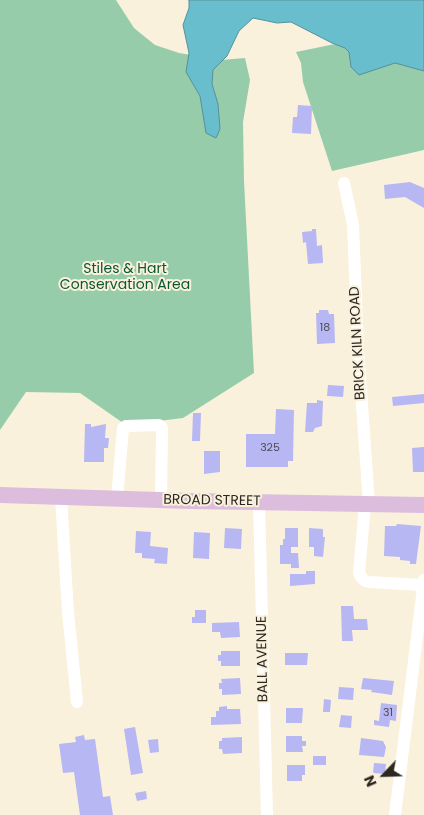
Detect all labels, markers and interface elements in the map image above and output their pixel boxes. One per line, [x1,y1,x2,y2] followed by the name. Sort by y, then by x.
[60,261,190,294] park label: Stiles & Hart Conservation Area
[347,286,369,400] street label: BRICK KILN ROAD
[320,321,330,335] house number: 18
[260,441,280,455] house number: 325
[163,492,261,510] street label: BROAD STREET
[254,616,272,702] street label: BALL AVENUE
[383,706,393,720] house number: 31
[359,750,409,800] north arrow
[359,772,382,790] text: N

